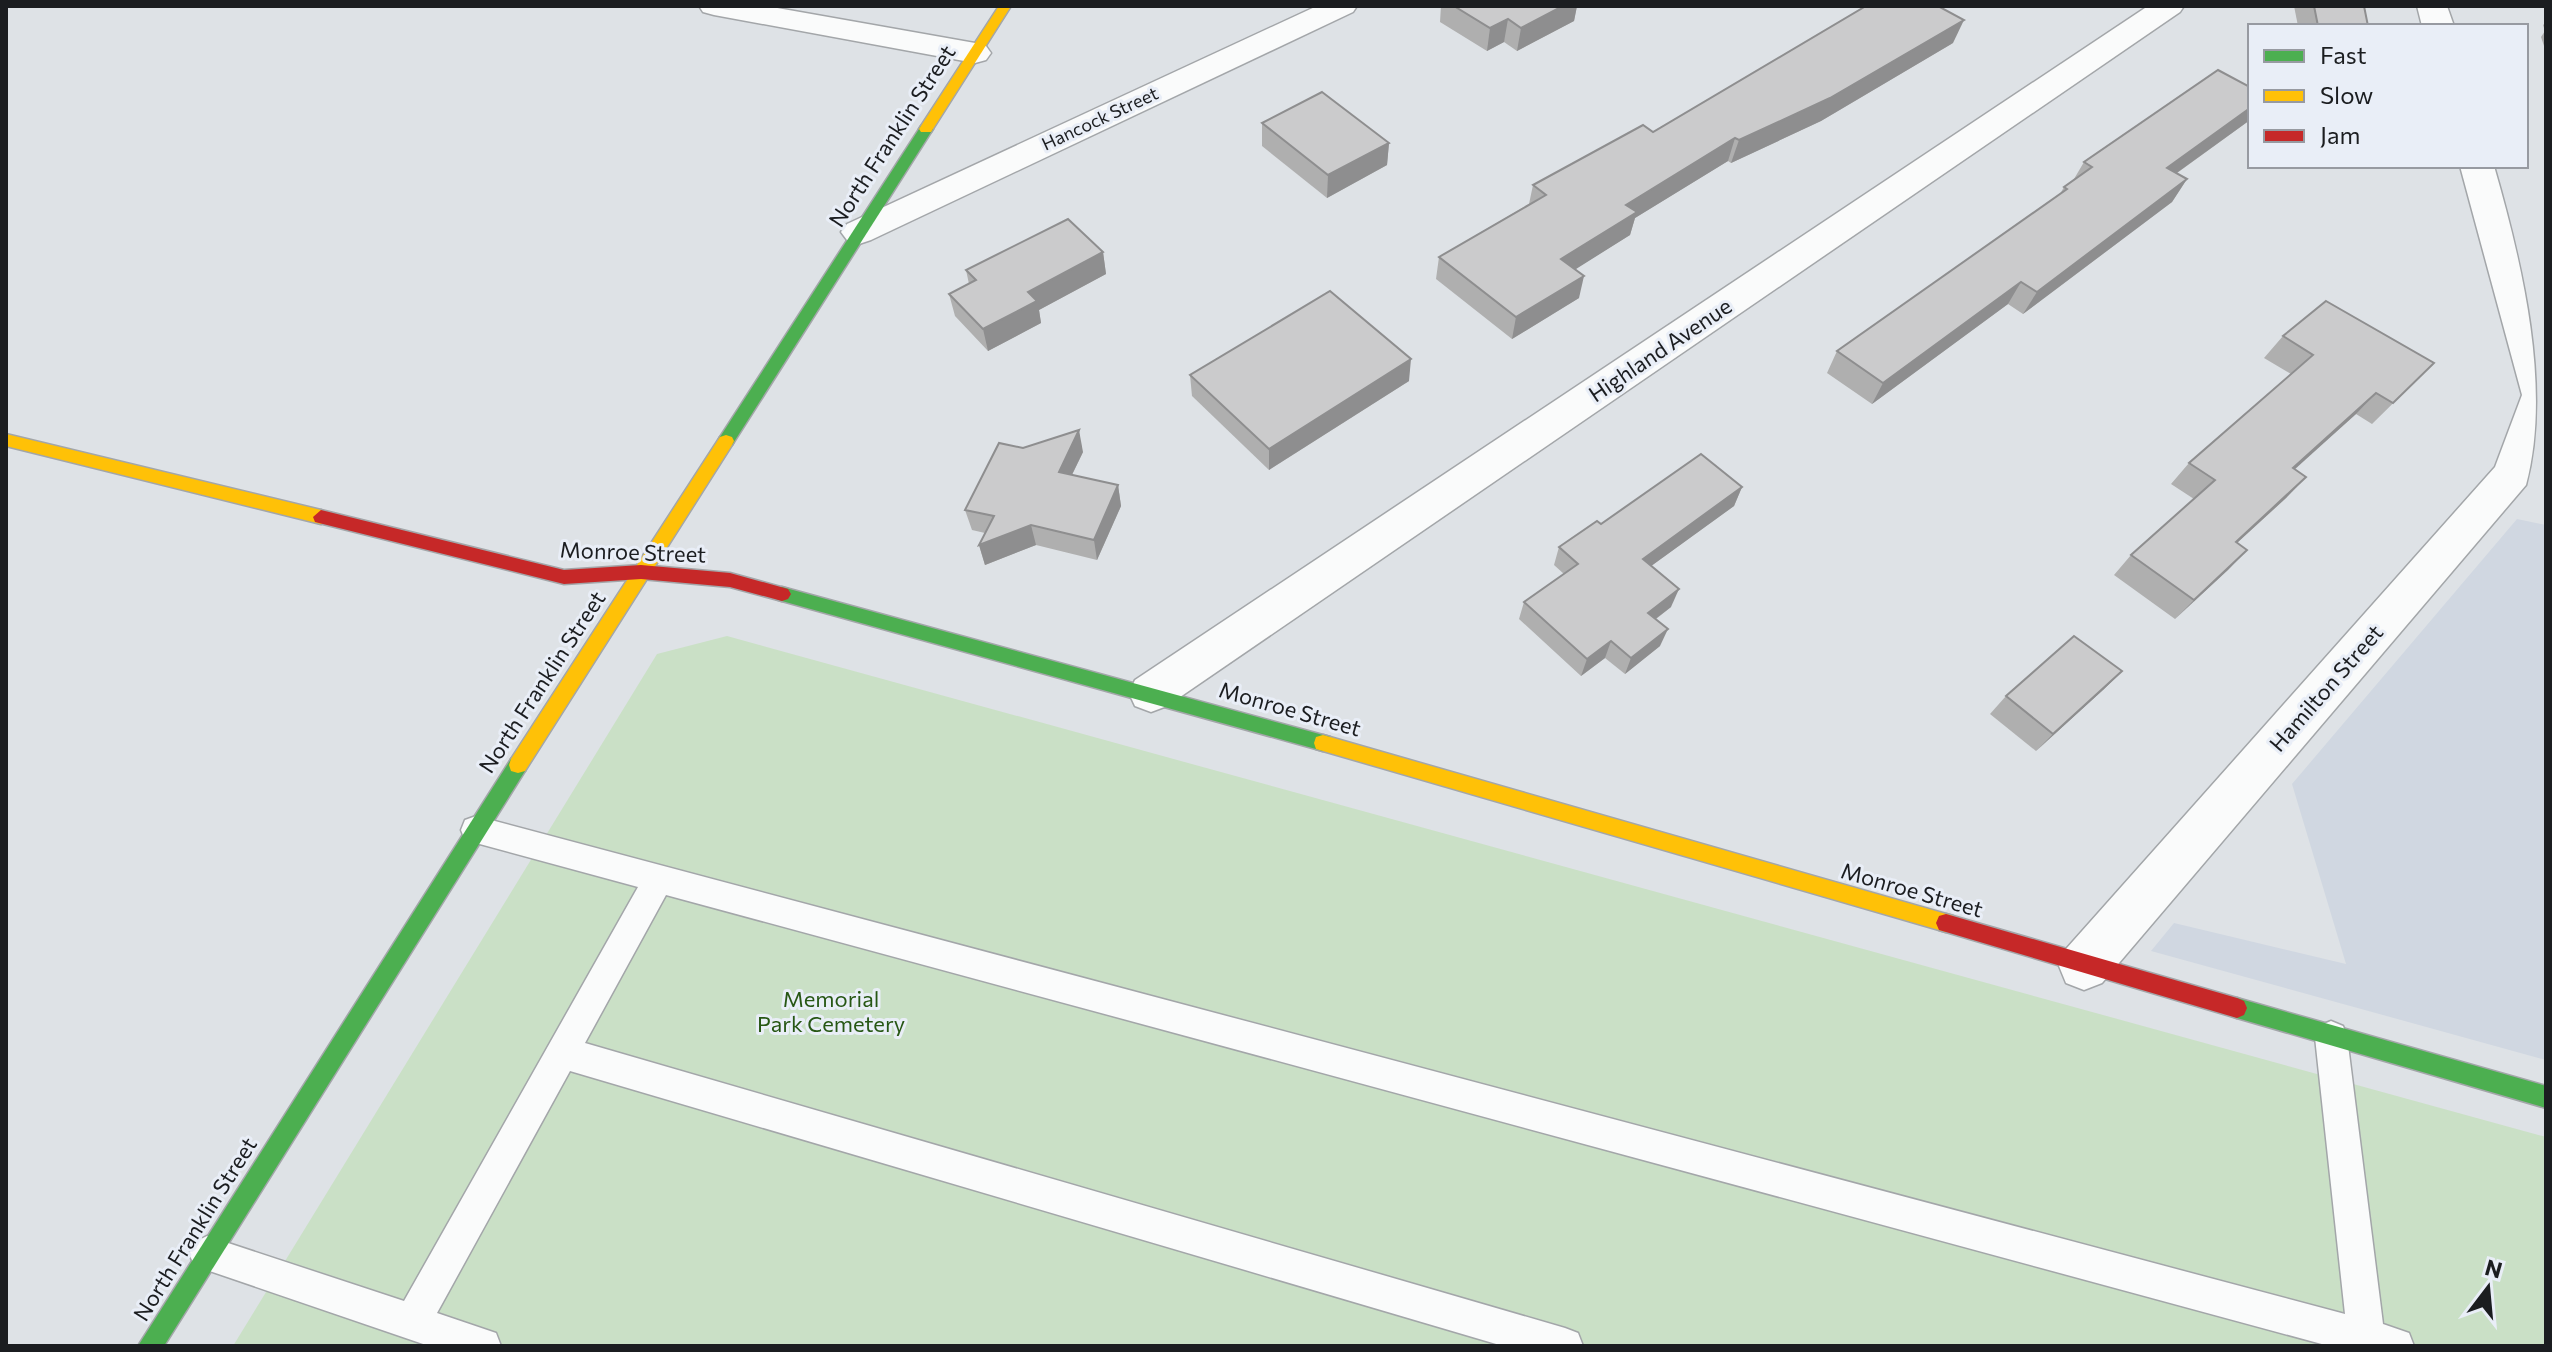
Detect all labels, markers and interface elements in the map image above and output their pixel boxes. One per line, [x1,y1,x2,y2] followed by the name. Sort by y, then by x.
[2248,24,2528,168] legend
[823,40,961,232] street label: North Franklin Street
[2320,40,2367,69] text: Fast
[2320,80,2373,109] text: Slow
[1038,82,1161,155] street label: Hancock Street
[2320,120,2360,149] text: Jam
[1583,292,1736,407] street label: Highland Avenue
[559,535,707,568] street label: Monroe Street
[473,586,611,778] street label: North Franklin Street
[2263,619,2388,757] street label: Hamilton Street
[1216,675,1364,742] street label: Monroe Street
[1838,856,1986,923] street label: Monroe Street
[757,985,905,1037] park label: Memorial Park Cemetery
[127,1132,262,1326] street label: North Franklin Street
[2448,1248,2528,1328] north arrow
[2482,1253,2505,1284] text: N

